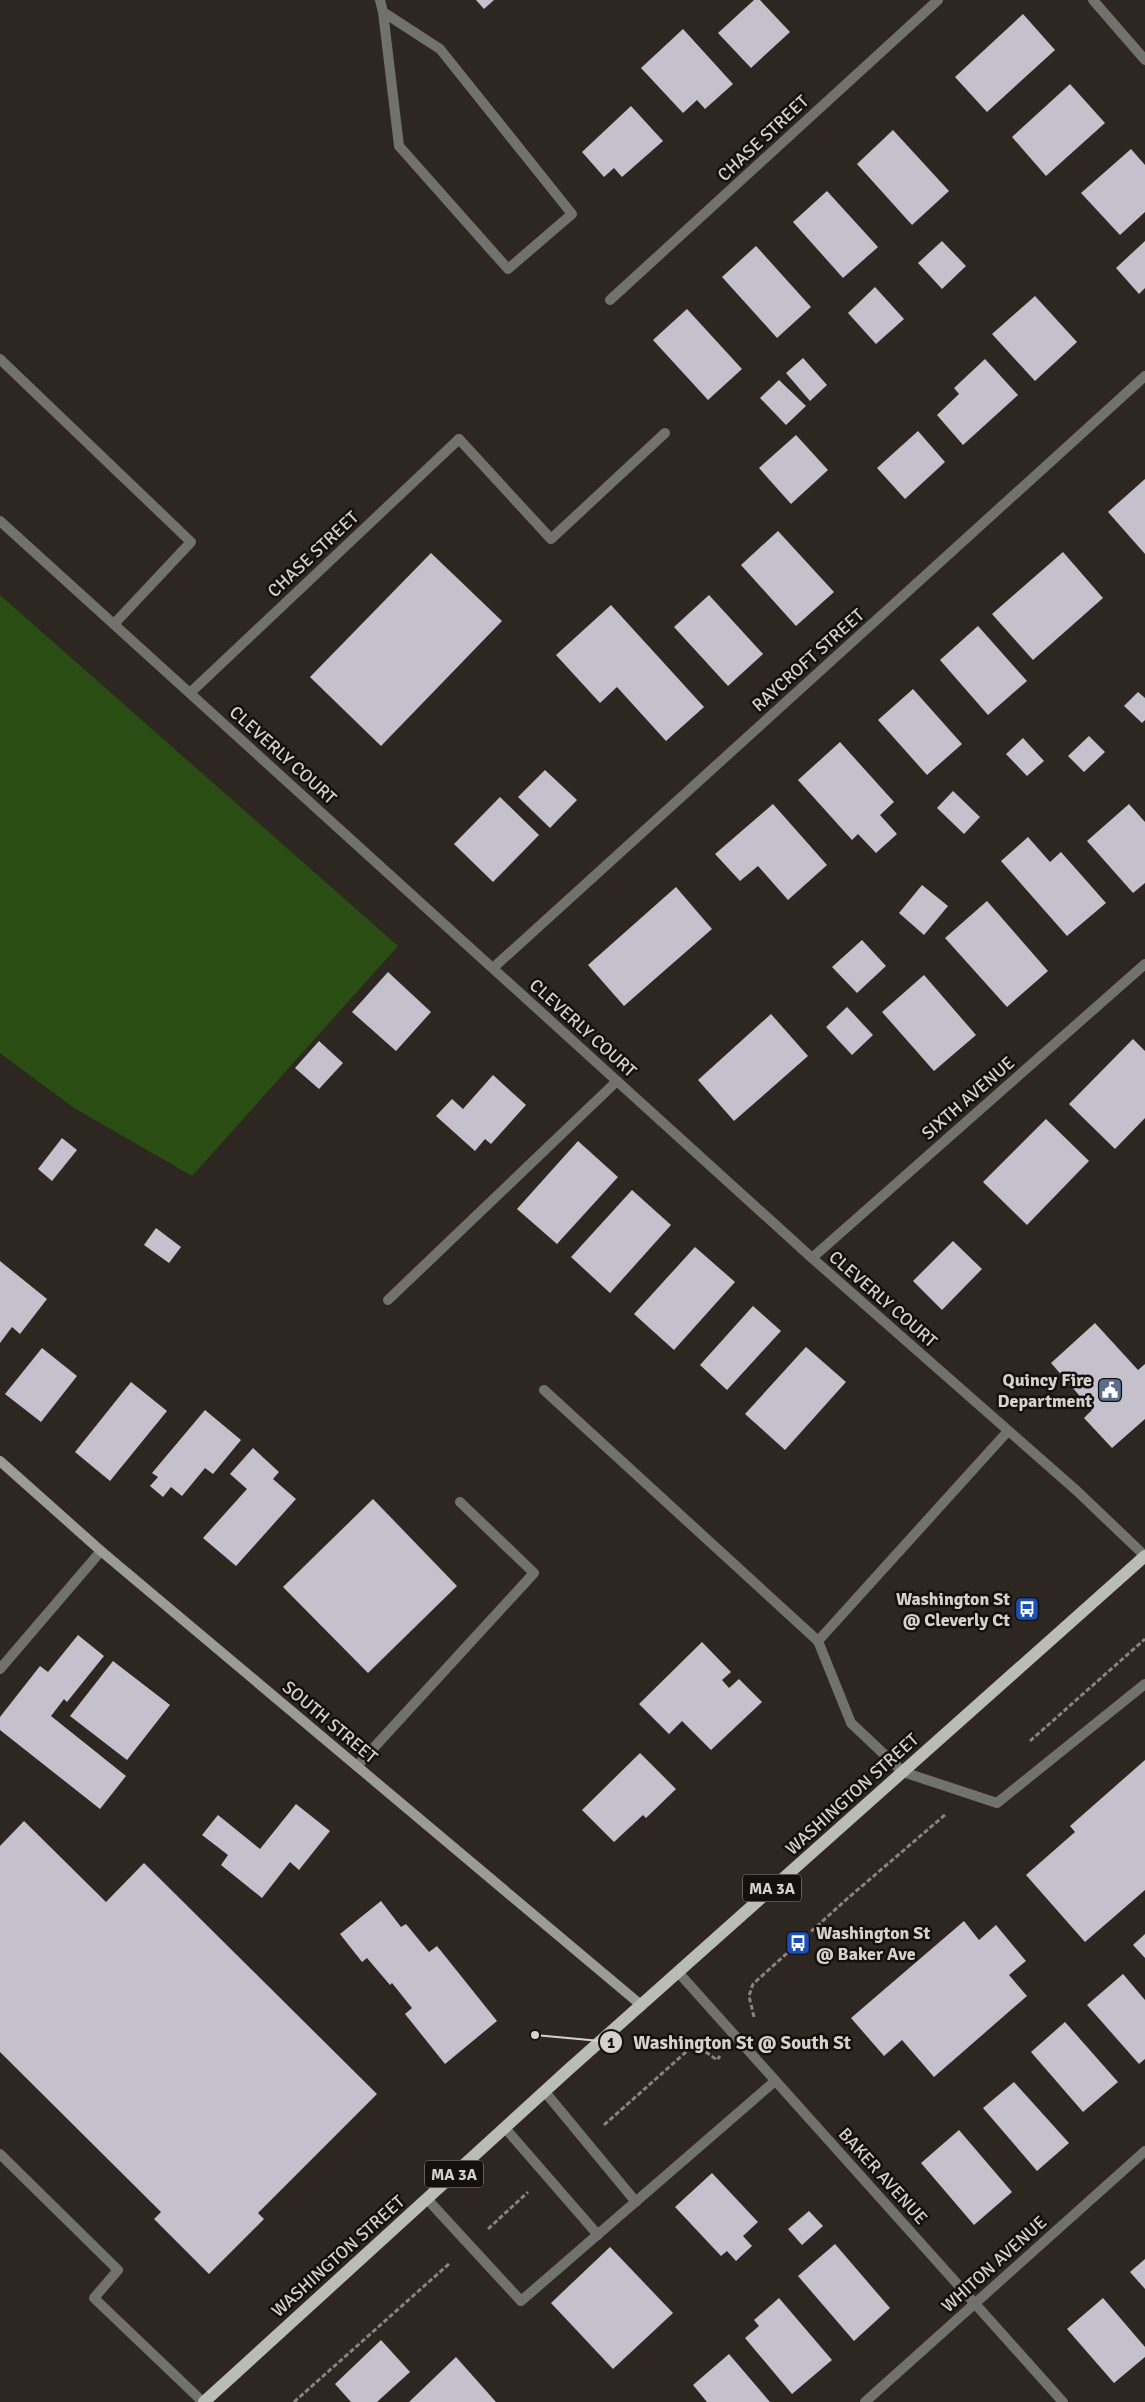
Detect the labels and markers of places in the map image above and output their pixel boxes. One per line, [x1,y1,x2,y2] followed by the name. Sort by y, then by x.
[997,1369,1092,1412] place label: Quincy Fire Department
[1097,1377,1123,1403] public building icon: Quincy Fire Department
[896,1588,1010,1631] place label: Washington St @ Cleverly Ct
[1014,1596,1040,1622] bus stop icon: Washington St @ Cleverly Ct
[816,1922,930,1965] place label: Washington St @ Baker Ave
[785,1930,811,1956] bus stop icon: Washington St @ Baker Ave
[598,2025,861,2059] callout: Washington St @ South St

